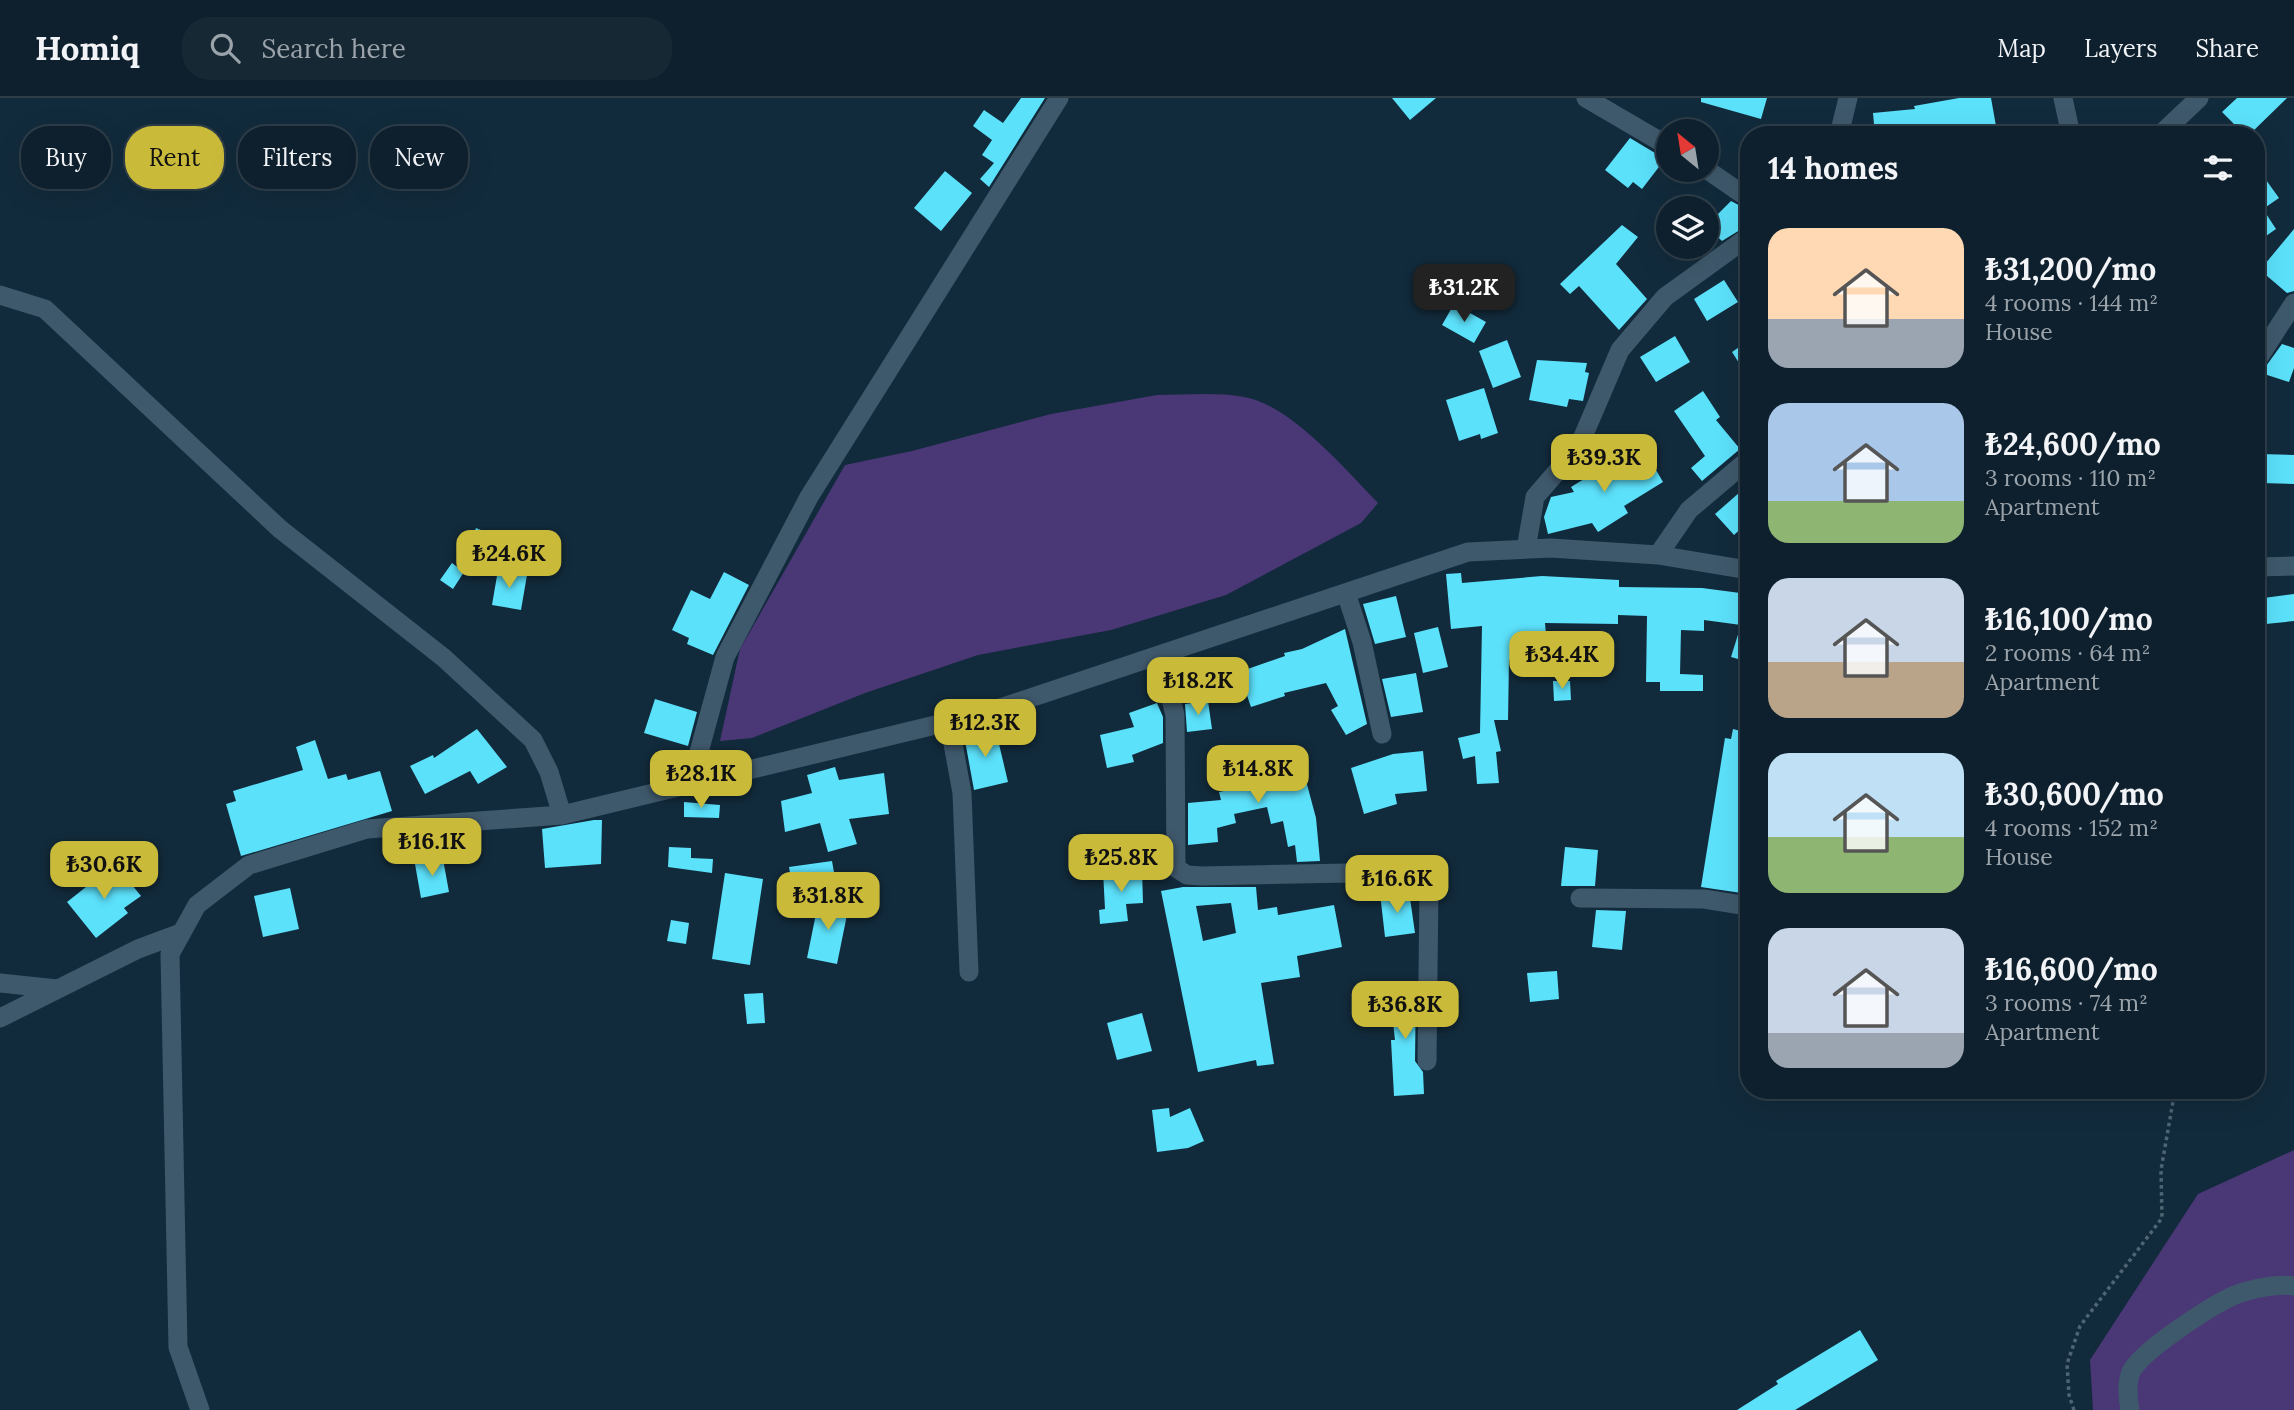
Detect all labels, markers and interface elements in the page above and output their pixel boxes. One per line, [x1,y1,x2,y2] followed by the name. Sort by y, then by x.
[182,17,672,80] search box
[35,27,140,69] text: Homiq
[206,29,244,67] icon: search
[262,32,406,65] text: Search here
[1997,33,2046,64] text: Map
[2084,33,2157,64] text: Layers
[2195,33,2259,64] text: Share
[1656,119,1718,182] north arrow
[1656,119,1719,259] map controls
[21,126,111,189] chip: Buy
[125,126,224,189] chip: Rent
[238,126,356,189] chip: Filters
[370,126,468,189] chip: New
[1768,149,1898,187] text: 14 homes
[2199,149,2237,187] icon: filters
[1656,196,1719,259] button: layers
[1985,250,2156,288] text: ₺31,200/mo
[1824,256,1908,340] icon: home
[1407,264,1521,324] pin: ₺31.2K
[1429,272,1499,301] text: ₺31.2K
[1985,288,2158,317] text: 4 rooms · 144 m²
[1985,317,2053,346] text: House
[1985,425,2161,463] text: ₺24,600/mo
[1824,431,1908,515] icon: home
[1547,434,1661,494] pin: ₺39.3K
[1567,442,1641,471] text: ₺39.3K
[1985,463,2156,492] text: 3 rooms · 110 m²
[1985,492,2100,521] text: Apartment
[452,531,566,590] pin: ₺24.6K
[472,538,546,567] text: ₺24.6K
[1985,600,2153,638] text: ₺16,100/mo
[1824,606,1908,690] icon: home
[1505,632,1619,691] pin: ₺34.4K
[1985,638,2150,667] text: 2 rooms · 64 m²
[1525,639,1599,668] text: ₺34.4K
[1141,658,1255,717] pin: ₺18.2K
[1163,665,1233,694] text: ₺18.2K
[1985,667,2100,696] text: Apartment
[928,700,1042,759] pin: ₺12.3K
[950,707,1020,736] text: ₺12.3K
[1201,746,1315,805] pin: ₺14.8K
[644,750,758,810] pin: ₺28.1K
[1223,753,1293,782] text: ₺14.8K
[666,758,736,787] text: ₺28.1K
[1985,775,2164,813] text: ₺30,600/mo
[1824,781,1908,865] icon: home
[1985,813,2158,842] text: 4 rooms · 152 m²
[375,818,489,878] pin: ₺16.1K
[398,826,466,855] text: ₺16.1K
[1064,834,1178,894] pin: ₺25.8K
[47,842,161,901] pin: ₺30.6K
[1084,842,1158,871] text: ₺25.8K
[1985,842,2053,871] text: House
[66,849,142,878] text: ₺30.6K
[1340,856,1454,915] pin: ₺16.6K
[1361,863,1433,892] text: ₺16.6K
[771,872,885,932] pin: ₺31.8K
[793,880,863,909] text: ₺31.8K
[1985,950,2158,988] text: ₺16,600/mo
[1824,956,1908,1040] icon: home
[1348,982,1462,1041] pin: ₺36.8K
[1985,988,2148,1017] text: 3 rooms · 74 m²
[1368,989,1442,1018] text: ₺36.8K
[1985,1017,2100,1046] text: Apartment

